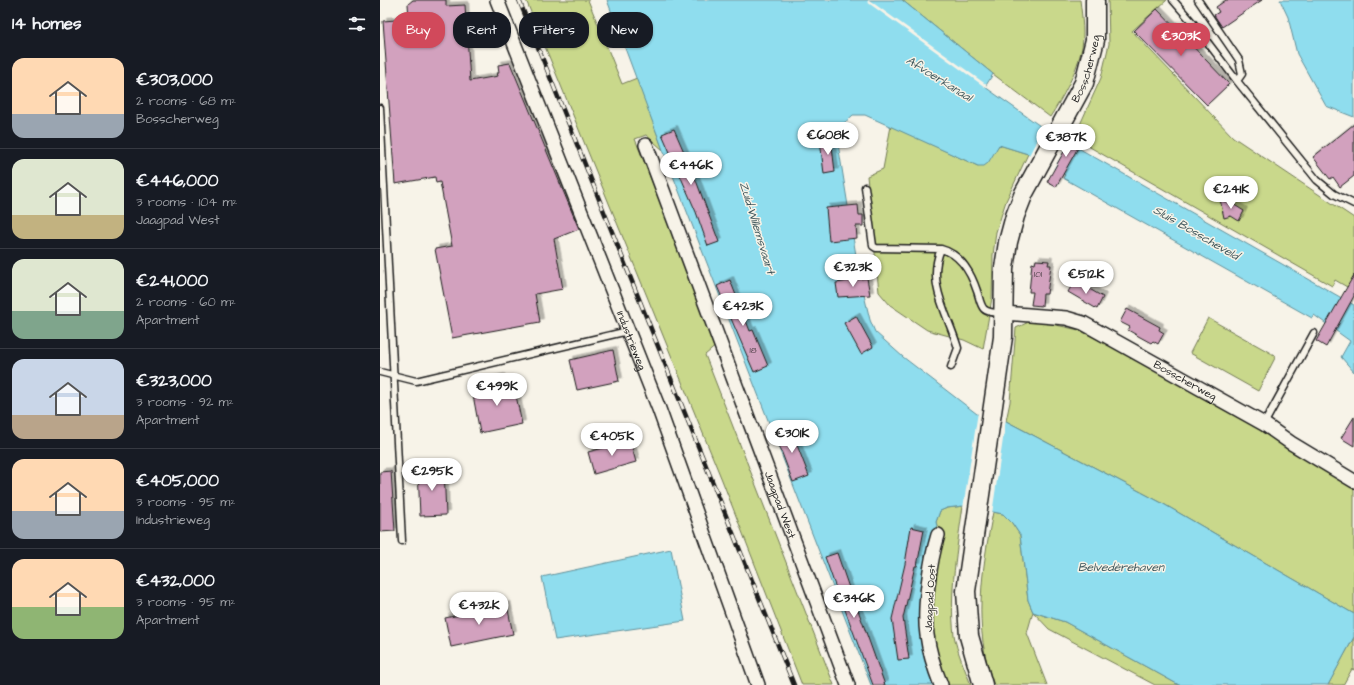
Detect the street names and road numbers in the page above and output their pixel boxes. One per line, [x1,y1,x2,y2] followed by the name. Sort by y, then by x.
[1067,35,1104,105] street label: Bosscherweg
[613,308,650,373] street label: Industrieweg
[1151,356,1220,405] street label: Bosscherweg
[761,469,800,541] street label: Jaagpad West
[921,563,940,632] street label: Jaagpad Oost

